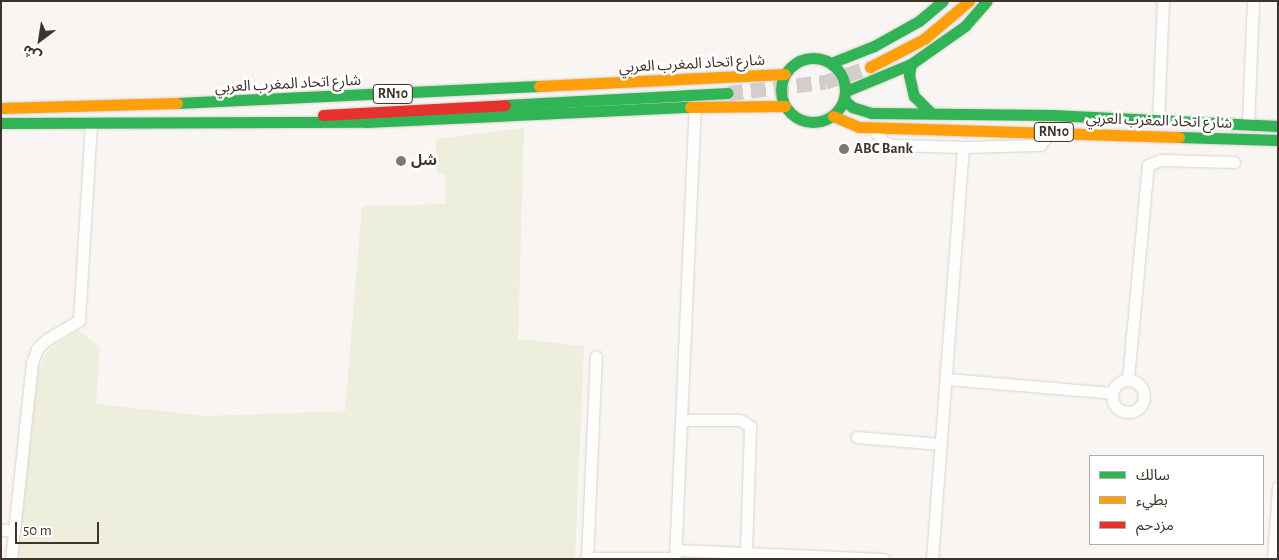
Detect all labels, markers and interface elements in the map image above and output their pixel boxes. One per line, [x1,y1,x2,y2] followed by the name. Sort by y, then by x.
[15,15,65,65] north arrow
[20,42,44,64] text: ش
[618,51,766,77] street label: شارع اتحاد المغرب العربي
[214,71,362,97] street label: شارع اتحاد المغرب العربي
[372,82,414,106] road number: RN10
[1086,109,1232,133] street label: شارع اتحاد المغرب العربي
[1033,120,1075,144] road number: RN10
[854,140,913,158] place label: ABC Bank
[838,143,850,155] marker: ABC Bank
[411,152,437,170] place label: شل
[395,155,407,167] marker: شل
[1089,455,1264,545] legend
[1136,468,1170,483] text: سالك
[1136,493,1168,508] text: بطيء
[18,512,101,544] scale bar
[1136,518,1174,533] text: مزدحم
[23,523,52,538] text: 50 m

